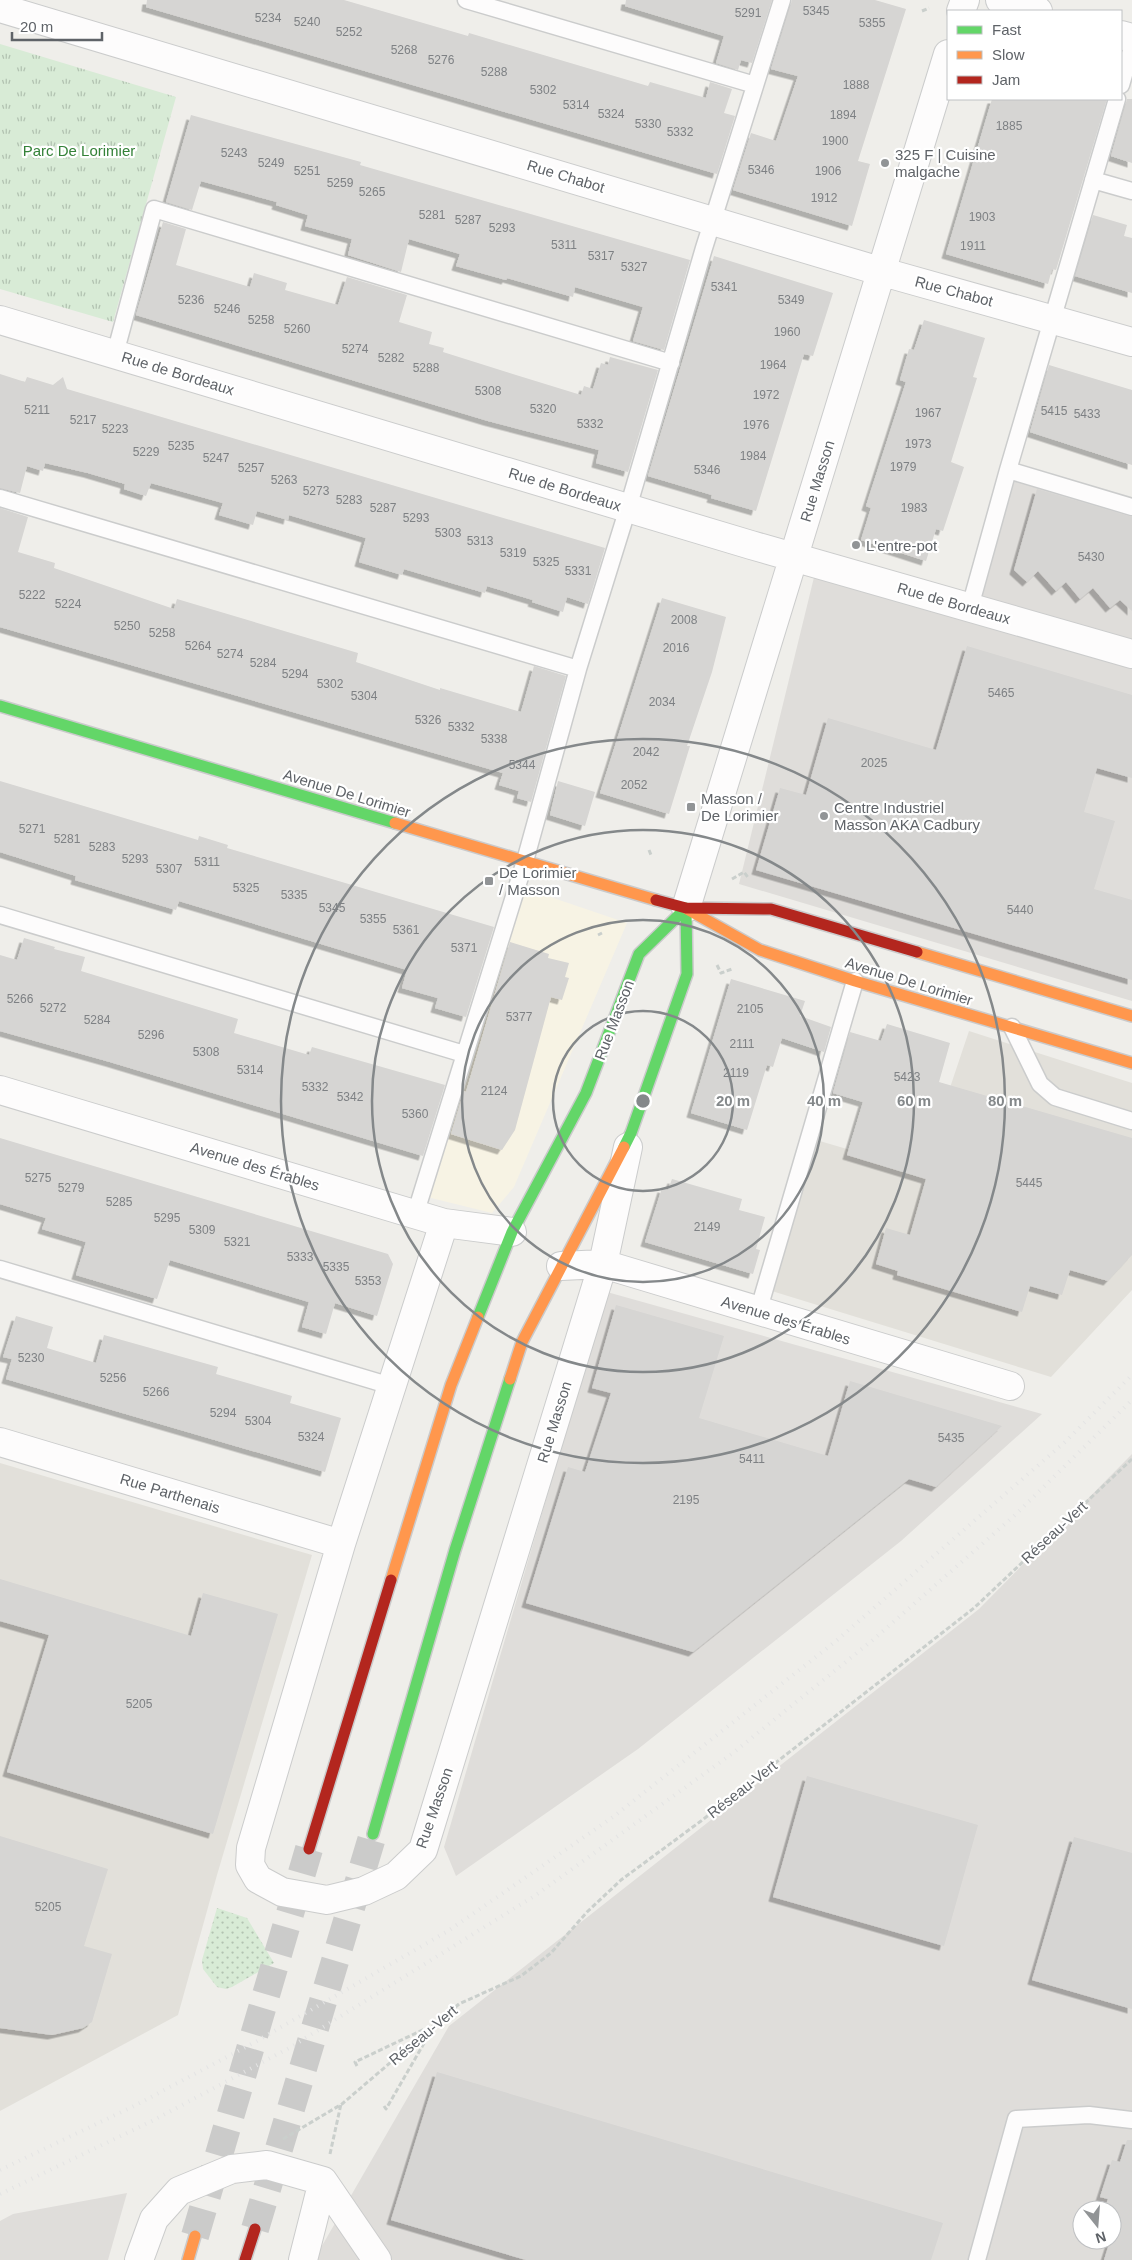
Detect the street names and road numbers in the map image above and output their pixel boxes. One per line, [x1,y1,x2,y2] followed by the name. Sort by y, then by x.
[525,156,608,196] street label: Rue Chabot
[913,272,996,310] street label: Rue Chabot
[120,348,237,398] street label: Rue de Bordeaux
[797,438,837,524] street label: Rue Masson
[507,464,624,514] street label: Rue de Bordeaux
[896,579,1013,627] street label: Rue de Bordeaux
[281,766,413,820] street label: Avenue De Lorimier
[843,954,975,1008] street label: Avenue De Lorimier
[591,978,637,1062] street label: Rue Masson
[188,1138,322,1194] street label: Avenue des Érables
[719,1292,853,1348] street label: Avenue des Érables
[534,1379,574,1465] street label: Rue Masson
[118,1470,222,1516] street label: Rue Parthenais
[1018,1497,1091,1567] street label: Réseau-Vert
[704,1756,781,1821] street label: Réseau-Vert
[412,1765,456,1851] street label: Rue Masson
[386,2001,461,2068] street label: Réseau-Vert

